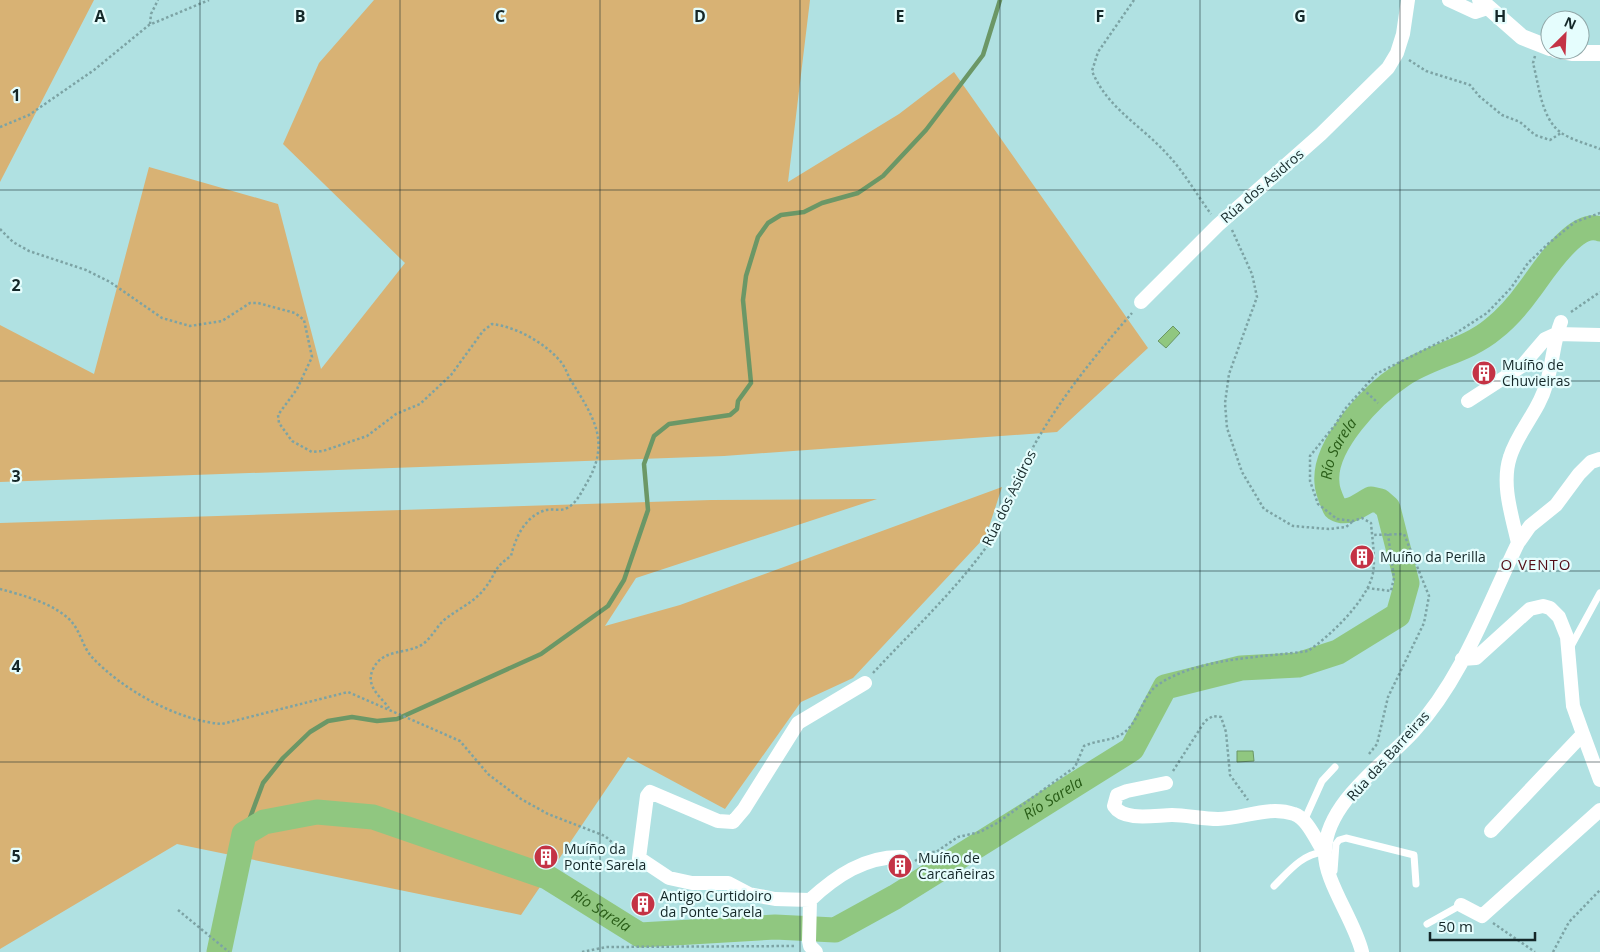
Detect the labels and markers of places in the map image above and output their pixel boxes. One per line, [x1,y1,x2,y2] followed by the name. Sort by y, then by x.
[1502,355,1570,390] place label: Muíño de Chuvieiras
[1471,360,1497,386] building icon: Muíño de Chuvieiras
[1349,544,1375,570] building icon: Muíño da Perilla
[1380,547,1486,566] place label: Muíño da Perilla
[564,839,646,874] place label: Muíño da Ponte Sarela
[533,844,559,870] building icon: Muíño da Ponte Sarela
[918,848,995,883] place label: Muíño de Carcañeiras
[887,853,913,879] building icon: Muíño de Carcañeiras
[660,886,772,921] place label: Antigo Curtidoiro da Ponte Sarela
[630,891,656,917] building icon: Antigo Curtidoiro da Ponte Sarela

